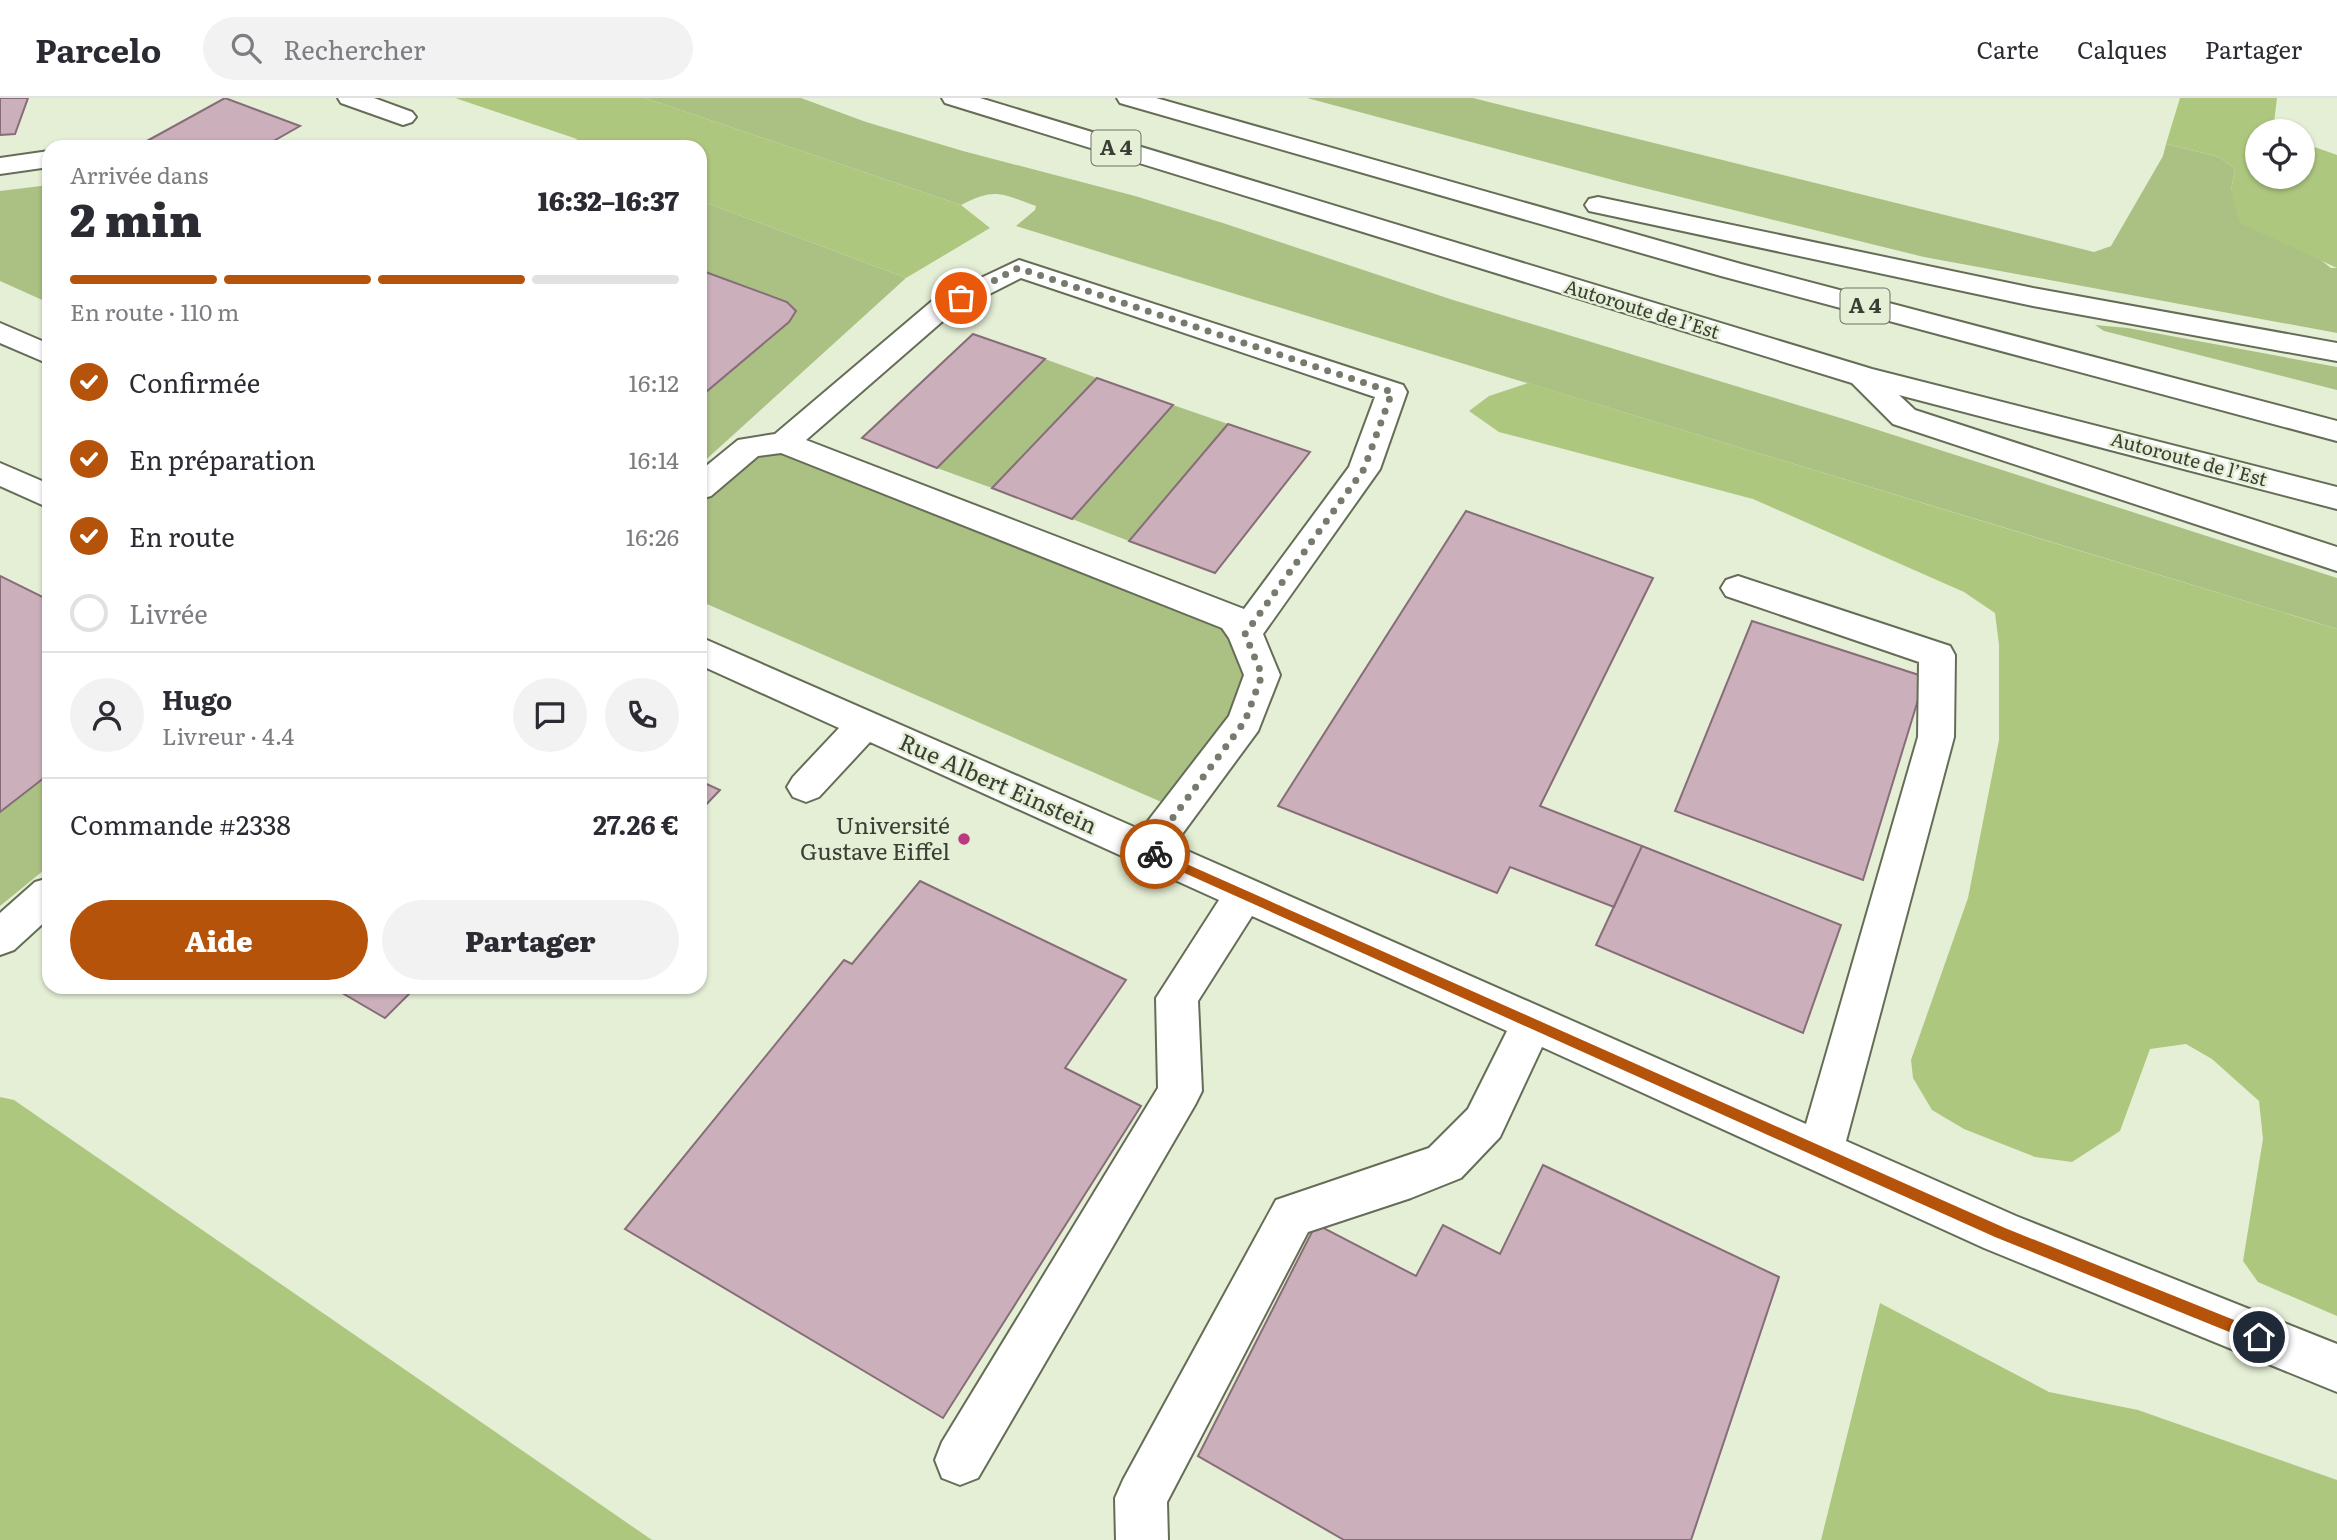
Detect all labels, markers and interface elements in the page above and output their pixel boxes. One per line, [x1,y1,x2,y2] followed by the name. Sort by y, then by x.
[203,17,693,80] search box
[35,24,161,73] text: Parcelo
[227,29,265,67] icon: search
[283,29,425,68] text: Rechercher
[1976,31,2039,66] text: Carte
[2077,31,2167,66] text: Calques
[2205,31,2302,66] text: Partager
[2245,119,2315,189] map controls
[2245,119,2315,189] button: locate
[1092,130,1140,166] road number: A 4
[70,157,208,191] text: Arrivée dans
[538,180,679,219] text: 16:32–16:37
[70,183,202,251] text: 2 min
[931,268,991,328] pin
[1561,271,1724,345] street label: Autoroute de l’Est
[942,279,980,317] icon: bag
[1840,288,1890,324] road number: A 4
[70,294,239,328] text: En route · 110 m
[129,362,260,401] text: Confirmée
[70,363,108,401] icon: check
[629,365,679,399] text: 16:12
[2108,424,2271,492] street label: Autoroute de l’Est
[129,439,316,478] text: En préparation
[70,440,108,478] icon: check
[629,442,679,476] text: 16:14
[129,516,235,555] text: En route
[70,517,108,555] icon: check
[626,519,679,553] text: 16:26
[129,593,208,632] text: Livrée
[70,678,144,752] button: person
[513,678,587,752] button: chat
[605,678,679,752] button: phone
[162,679,232,718] text: Hugo
[162,718,294,752] text: Livreur · 4.4
[894,723,1103,841] street label: Rue Albert Einstein
[70,804,291,843] text: Commande #2338
[593,804,679,843] text: 27.26 €
[800,807,950,867] place label: Université Gustave Eiffel
[1120,819,1190,889] courier
[956,831,972,847] marker: Université Gustave Eiffel
[1136,835,1174,873] icon: bike
[70,900,368,980] button: Aide
[382,900,679,980] button: Partager
[2229,1307,2289,1367] pin
[2240,1318,2278,1356] icon: home

